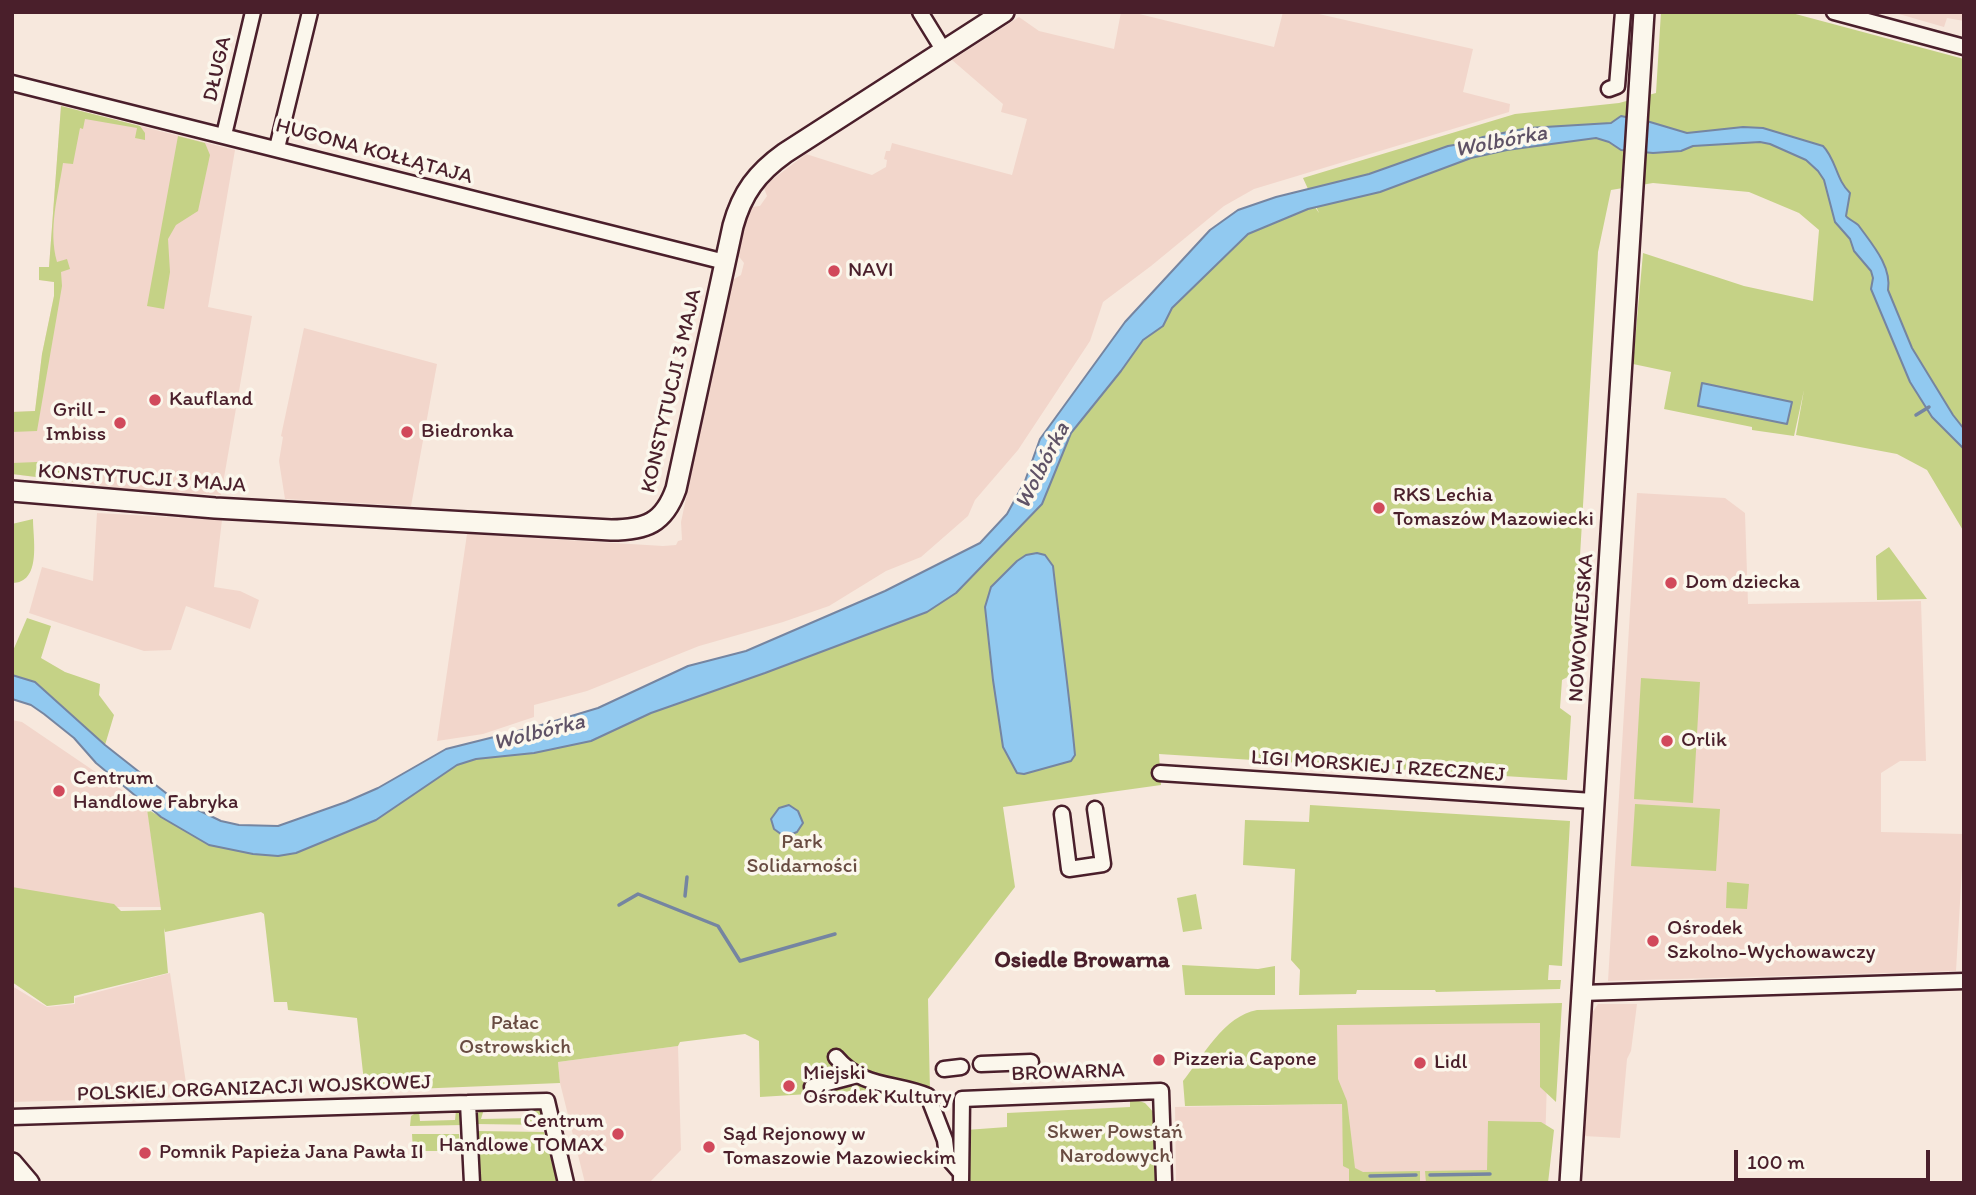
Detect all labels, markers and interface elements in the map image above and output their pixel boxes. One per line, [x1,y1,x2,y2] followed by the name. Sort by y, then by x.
[198,34,238,104] street label: DŁUGA
[273,114,475,190] street label: HUGONA KOŁŁĄTAJA
[1453,120,1549,164] water label: Wolbórka
[848,258,893,284] place label: NAVI
[826,263,842,279] marker: NAVI
[636,286,708,496] street label: KONSTYTUCJI 3 MAJA
[169,387,253,413] place label: Kaufland
[147,392,163,408] marker: Kaufland
[45,398,106,448] place label: Grill - Imbiss
[112,415,128,431] marker: Grill - Imbiss
[1010,418,1076,514] water label: Wolbórka
[421,419,514,445] place label: Biedronka
[399,424,415,440] marker: Biedronka
[37,459,247,499] street label: KONSTYTUCJI 3 MAJA
[1393,483,1594,533] place label: RKS Lechia Tomaszów Mazowiecki
[1371,500,1387,516] marker: RKS Lechia Tomaszów Mazowiecki
[1564,553,1600,703] street label: NOWOWIEJSKA
[1685,570,1800,596] place label: Dom dziecka
[1663,575,1679,591] marker: Dom dziecka
[490,708,588,758] water label: Wolbórka
[1681,728,1727,754] place label: Orlik
[1659,733,1675,749] marker: Orlik
[1250,746,1506,788] street label: LIGI MORSKIEJ I RZECZNEJ
[73,766,238,816] place label: Centrum Handlowe Fabryka
[51,783,67,799] marker: Centrum Handlowe Fabryka
[746,830,858,880] park label: Park Solidarności
[1667,916,1875,966] place label: Ośrodek Szkolno-Wychowawczy
[1645,933,1661,949] marker: Ośrodek Szkolno-Wychowawczy
[994,947,1170,975] district label: Osiedle Browarna
[459,1011,571,1061] park label: Pałac Ostrowskich
[1173,1047,1317,1073] place label: Pizzeria Capone
[1434,1050,1468,1076] place label: Lidl
[1151,1052,1167,1068] marker: Pizzeria Capone
[1412,1055,1428,1071] marker: Lidl
[1011,1058,1125,1088] street label: BROWARNA
[803,1061,952,1111] place label: Miejski Ośrodek Kultury
[76,1070,432,1108] street label: POLSKIEJ ORGANIZACJI WOJSKOWEJ
[781,1078,797,1094] marker: Miejski Ośrodek Kultury
[439,1109,604,1159] place label: Centrum Handlowe TOMAX
[1047,1120,1183,1170] park label: Skwer Powstań Narodowych
[723,1122,956,1172] place label: Sąd Rejonowy w Tomaszowie Mazowieckim
[610,1126,626,1142] marker: Centrum Handlowe TOMAX
[1738,1136,1934,1180] scale bar
[701,1139,717,1155] marker: Sąd Rejonowy w Tomaszowie Mazowieckim
[159,1140,424,1166] place label: Pomnik Papieża Jana Pawła II
[137,1145,153,1161] marker: Pomnik Papieża Jana Pawła II
[1747,1149,1805,1174] text: 100 m

